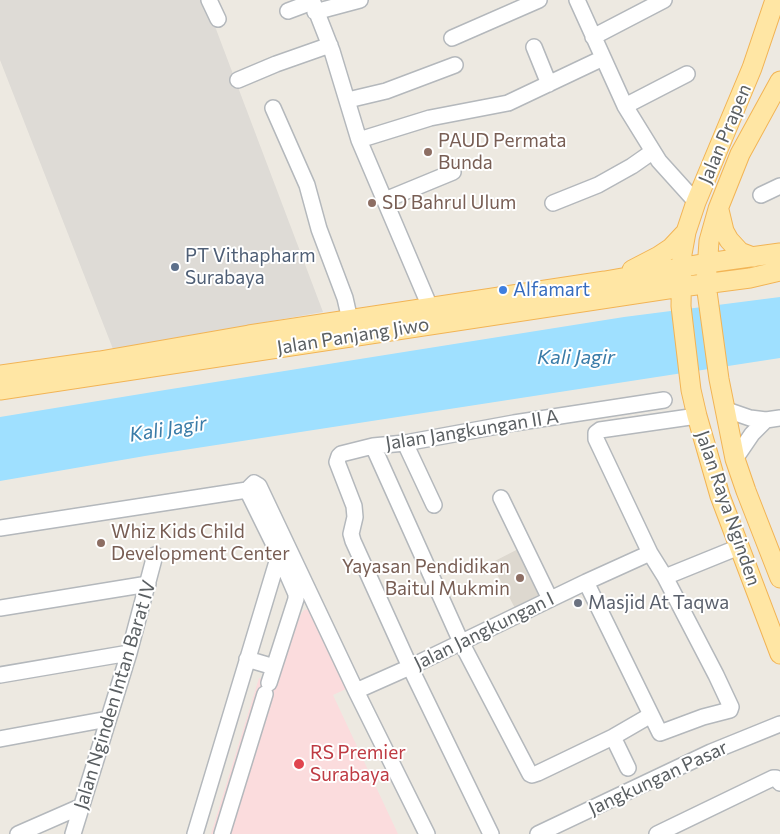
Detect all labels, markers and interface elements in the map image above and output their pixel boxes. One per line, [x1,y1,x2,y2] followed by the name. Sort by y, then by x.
[694,81,756,187] street label: Jalan Prapen
[438,130,566,174] place label: PAUD Permata Bunda
[422,146,434,158] marker: PAUD Permata Bunda
[382,192,516,214] place label: SD Bahrul Ulum
[366,197,378,209] marker: SD Bahrul Ulum
[185,245,316,289] place label: PT Vithapharm Surabaya
[169,261,181,273] marker: PT Vithapharm Surabaya
[513,279,590,301] place label: Alfamart
[497,284,509,296] marker: Alfamart
[275,313,431,359] street label: Jalan Panjang Jiwo
[537,345,615,369] water label: Kali Jagir
[384,405,560,455] street label: Jalan Jangkungan II A
[128,411,208,447] water label: Kali Jagir
[691,427,765,589] street label: Jalan Raya Nginden
[111,521,290,565] place label: Whiz Kids Child Development Center
[95,537,107,549] marker: Whiz Kids Child Development Center
[342,556,510,600] place label: Yayasan Pendidikan Baitul Mukmin
[514,572,526,584] marker: Yayasan Pendidikan Baitul Mukmin
[69,578,161,812] street label: Jalan Nginden Intan Barat IV
[410,587,558,675] street label: Jalan Jangkungan I
[588,592,729,614] place label: Masjid At Taqwa
[572,597,584,609] marker: Masjid At Taqwa
[585,736,731,820] street label: Jangkungan Pasar
[310,742,406,786] place label: RS Premier Surabaya
[292,757,306,771] marker: RS Premier Surabaya

